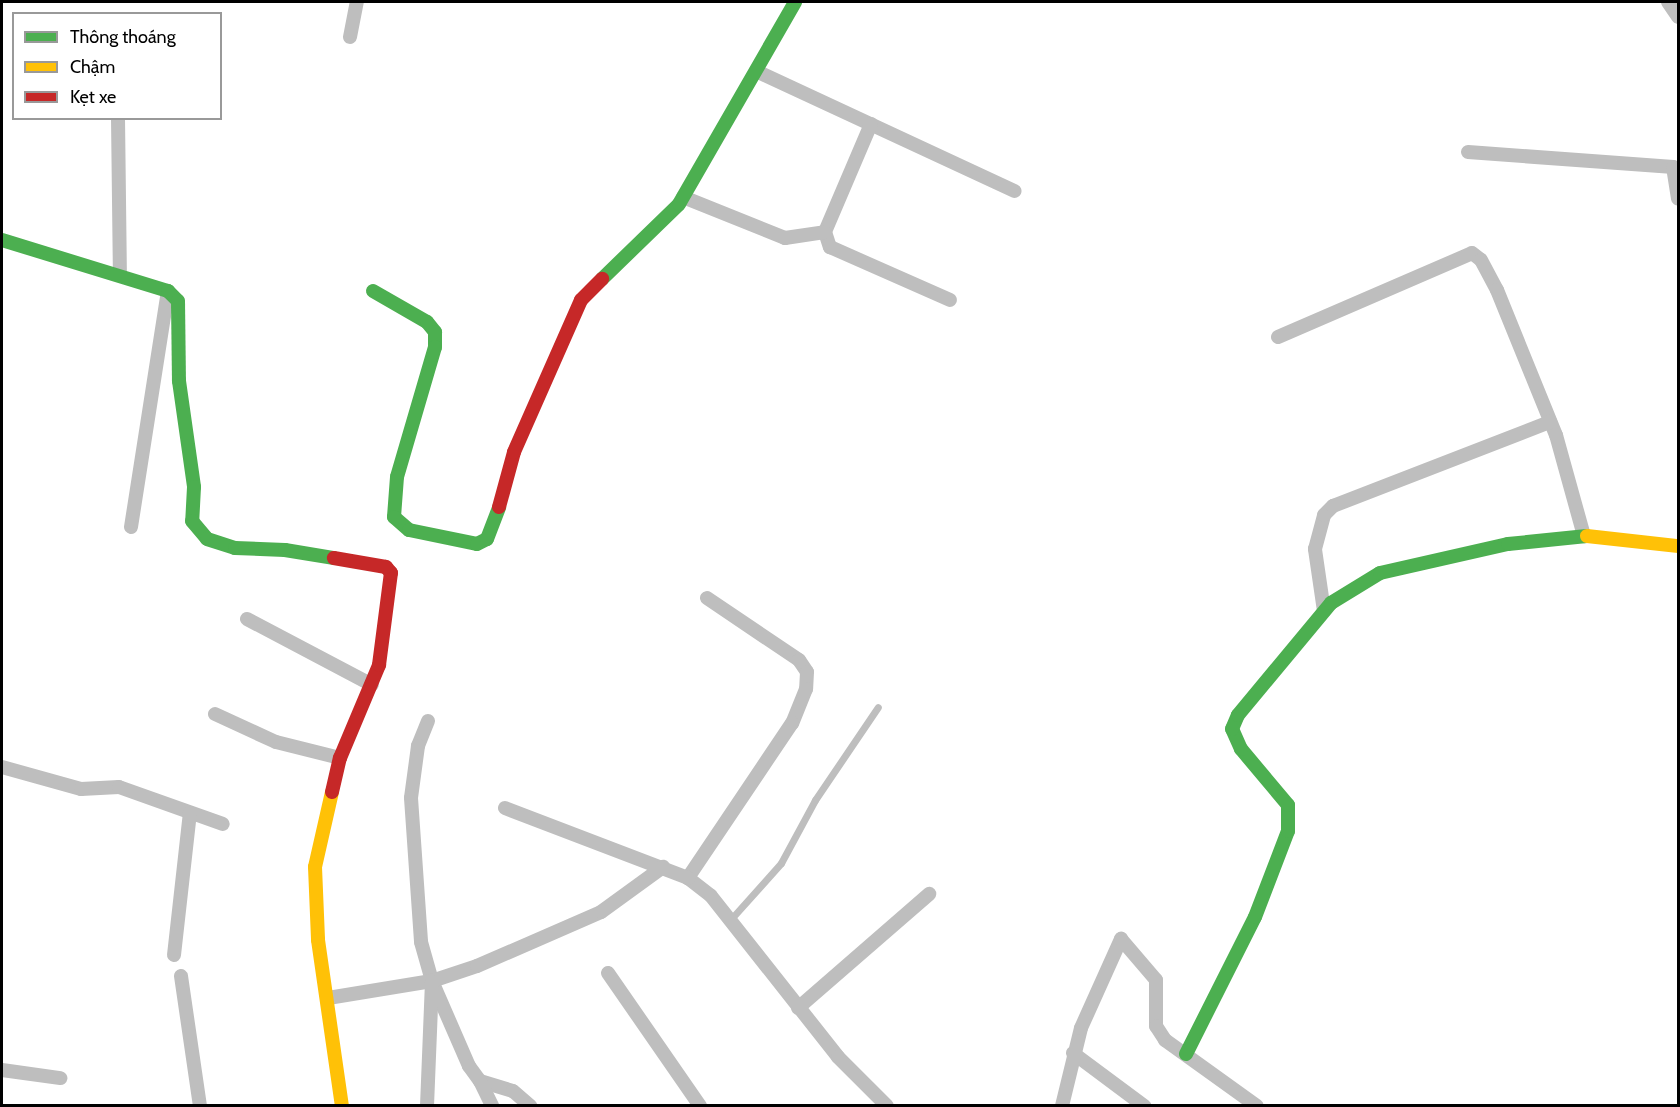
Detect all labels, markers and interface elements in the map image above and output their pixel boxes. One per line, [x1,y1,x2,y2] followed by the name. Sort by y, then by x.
[12,12,222,120] legend
[70,26,176,48] text: Thông thoáng
[70,56,115,78] text: Chậm
[70,86,116,108] text: Kẹt xe

